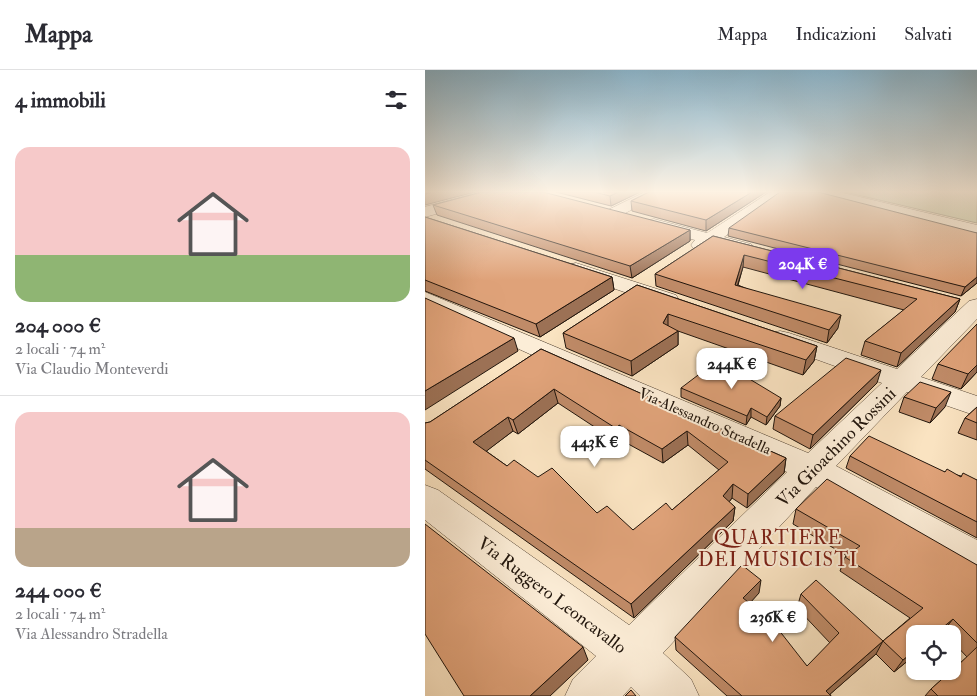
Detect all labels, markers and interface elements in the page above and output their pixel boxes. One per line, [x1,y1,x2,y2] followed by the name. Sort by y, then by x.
[25,19,92,50] text: Mappa
[717,23,767,46] text: Mappa
[795,23,876,46] text: Indicazioni
[904,23,952,46] text: Salvati
[382,86,410,114] icon: filters
[15,87,106,114] text: 4 immobili
[168,179,258,269] icon: home
[762,248,844,290] pin: 204K €
[779,254,827,274] text: 204K €
[15,312,101,339] text: 204 000 €
[15,339,105,359] text: 2 locali · 74 m²
[691,348,773,390] pin: 244K €
[707,354,757,374] text: 244K €
[15,359,169,379] text: Via Claudio Monteverdi
[772,382,901,512] street label: Via Gioachino Rossini
[635,384,775,460] street label: Via Alessandro Stradella
[554,426,636,468] pin: 443K €
[571,432,619,452] text: 443K €
[168,445,258,535] icon: home
[698,526,858,572] district label: QUARTIERE DEI MUSICISTI
[473,532,631,659] street label: Via Ruggero Leoncavallo
[15,577,102,604] text: 244 000 €
[732,600,814,643] pin: 236K €
[15,604,105,624] text: 2 locali · 74 m²
[750,607,796,627] text: 236K €
[15,624,168,644] text: Via Alessandro Stradella
[906,625,961,680] map controls
[906,625,961,680] button: locate

